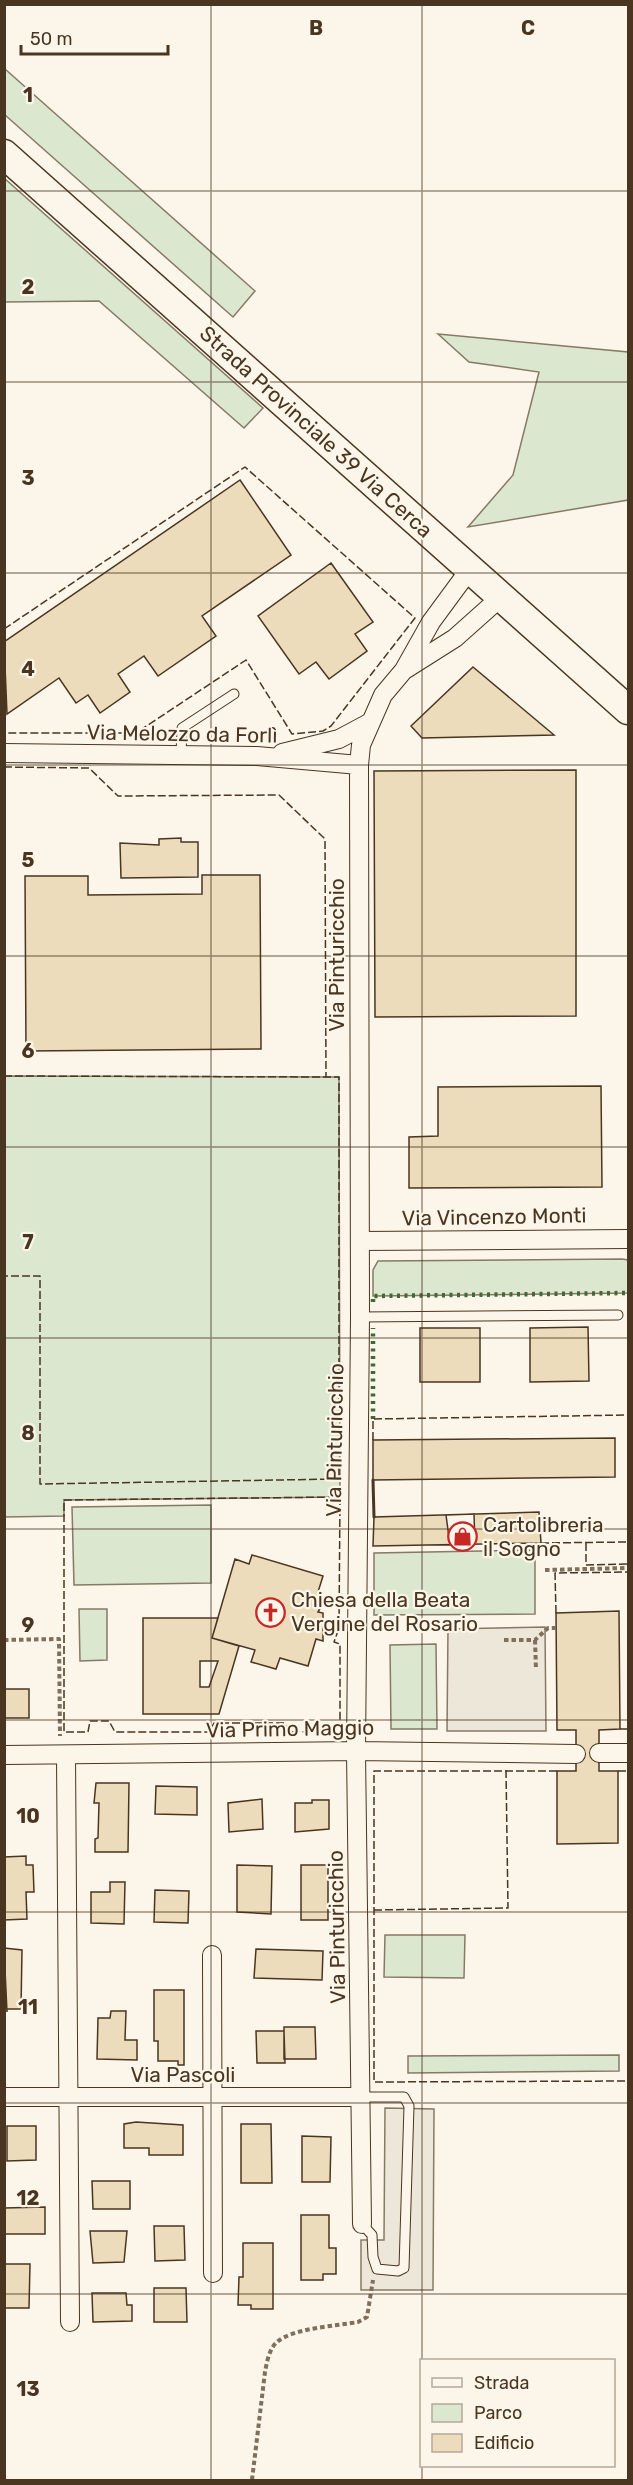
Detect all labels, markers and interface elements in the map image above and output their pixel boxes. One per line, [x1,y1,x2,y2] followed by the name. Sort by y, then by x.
[309,16,323,40] text: B
[521,16,535,40] text: C
[21,18,168,56] scale bar
[30,28,73,50] text: 50 m
[23,83,33,107] text: 1
[22,275,35,299] text: 2
[195,320,438,543] street label: Strada Provinciale 39 Via Cerca
[21,466,35,490] text: 3
[21,657,35,681] text: 4
[86,719,278,748] street label: Via Melozzo da Forlì
[22,848,35,872] text: 5
[324,878,349,1032] street label: Via Pinturicchio
[21,1039,35,1063] text: 6
[401,1202,587,1231] street label: Via Vincenzo Monti
[22,1230,34,1254] text: 7
[321,1363,348,1517] street label: Via Pinturicchio
[21,1421,35,1445] text: 8
[483,1512,604,1561] place label: Cartolibreria il Sogno
[446,1521,478,1553] shop icon: Cartolibreria il Sogno
[291,1587,478,1636] place label: Chiesa della Beata Vergine del Rosario
[254,1596,286,1628] church icon: Chiesa della Beata Vergine del Rosario
[22,1613,35,1637] text: 9
[206,1715,374,1742] street label: Via Primo Maggio
[16,1804,40,1828] text: 10
[323,1850,350,2004] street label: Via Pinturicchio
[18,1995,38,2019] text: 11
[131,2062,235,2087] street label: Via Pascoli
[17,2186,39,2210] text: 12
[420,2359,615,2467] legend
[474,2372,530,2394] text: Strada
[16,2377,40,2401] text: 13
[474,2402,522,2424] text: Parco
[474,2432,534,2454] text: Edificio

